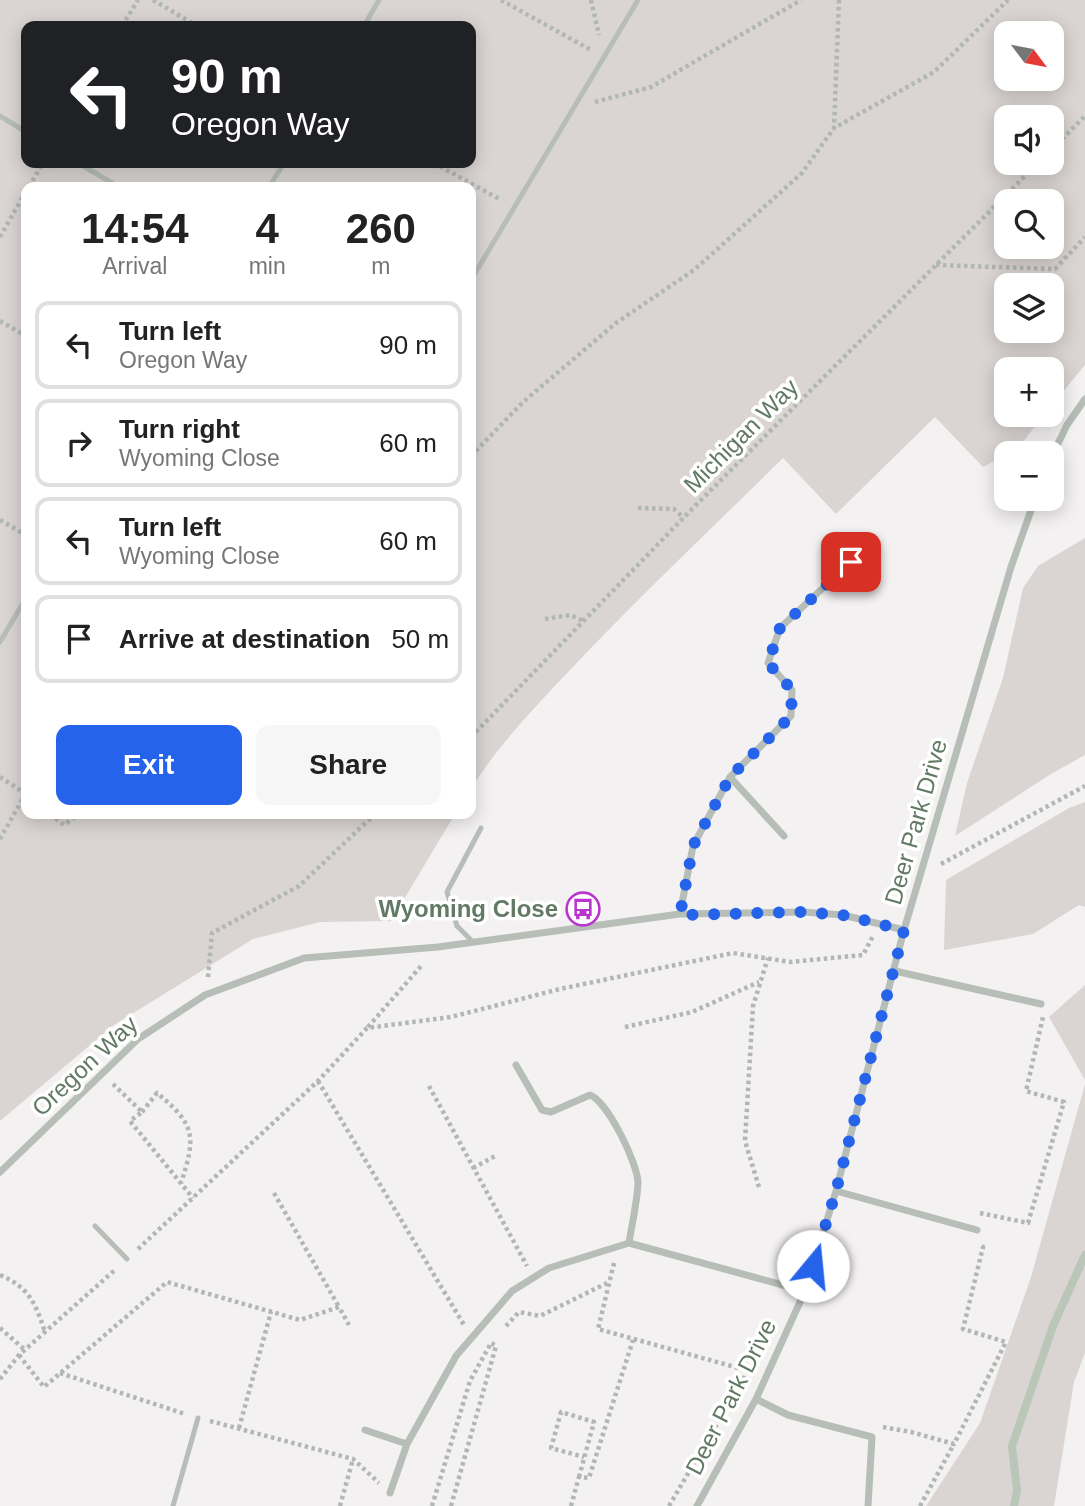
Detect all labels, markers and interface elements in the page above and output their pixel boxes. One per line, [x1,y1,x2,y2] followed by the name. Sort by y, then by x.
[994,21,1064,91] north arrow
[994,21,1064,511] map controls
[56,49,147,140] icon: left
[171,49,283,103] text: 90 m
[994,105,1064,175] button: sound
[171,106,349,142] text: Oregon Way
[994,189,1064,259] button: search
[81,205,189,252] text: 14:54
[255,205,279,252] text: 4
[346,205,416,252] text: 260
[102,253,167,279] text: Arrival
[249,253,286,279] text: min
[371,253,390,279] text: m
[994,273,1064,343] button: layers
[119,316,221,346] text: Turn left
[60,326,98,364] icon: left
[379,330,437,360] text: 90 m
[119,347,247,373] text: Oregon Way
[994,357,1064,427] button: +
[678,373,803,498] street label: Michigan Way
[119,414,240,444] text: Turn right
[60,424,98,462] icon: right
[379,428,437,458] text: 60 m
[994,441,1064,511] button: −
[119,445,280,471] text: Wyoming Close
[119,512,221,542] text: Turn left
[60,522,98,560] icon: left
[379,526,437,556] text: 60 m
[821,532,881,592] pin
[119,543,280,569] text: Wyoming Close
[832,543,870,581] icon: arrive
[60,620,98,658] icon: arrive
[119,624,370,654] text: Arrive at destination
[391,624,449,654] text: 50 m
[56,725,242,805] button: Exit
[256,725,441,805] button: Share
[879,736,952,908] street label: Deer Park Drive
[564,890,602,928] bus stop icon: Wyoming Close
[378,895,558,922] place label: Wyoming Close
[27,1010,143,1121] street label: Oregon Way
[776,1229,850,1303] position arrow
[680,1315,781,1479] street label: Deer Park Drive

